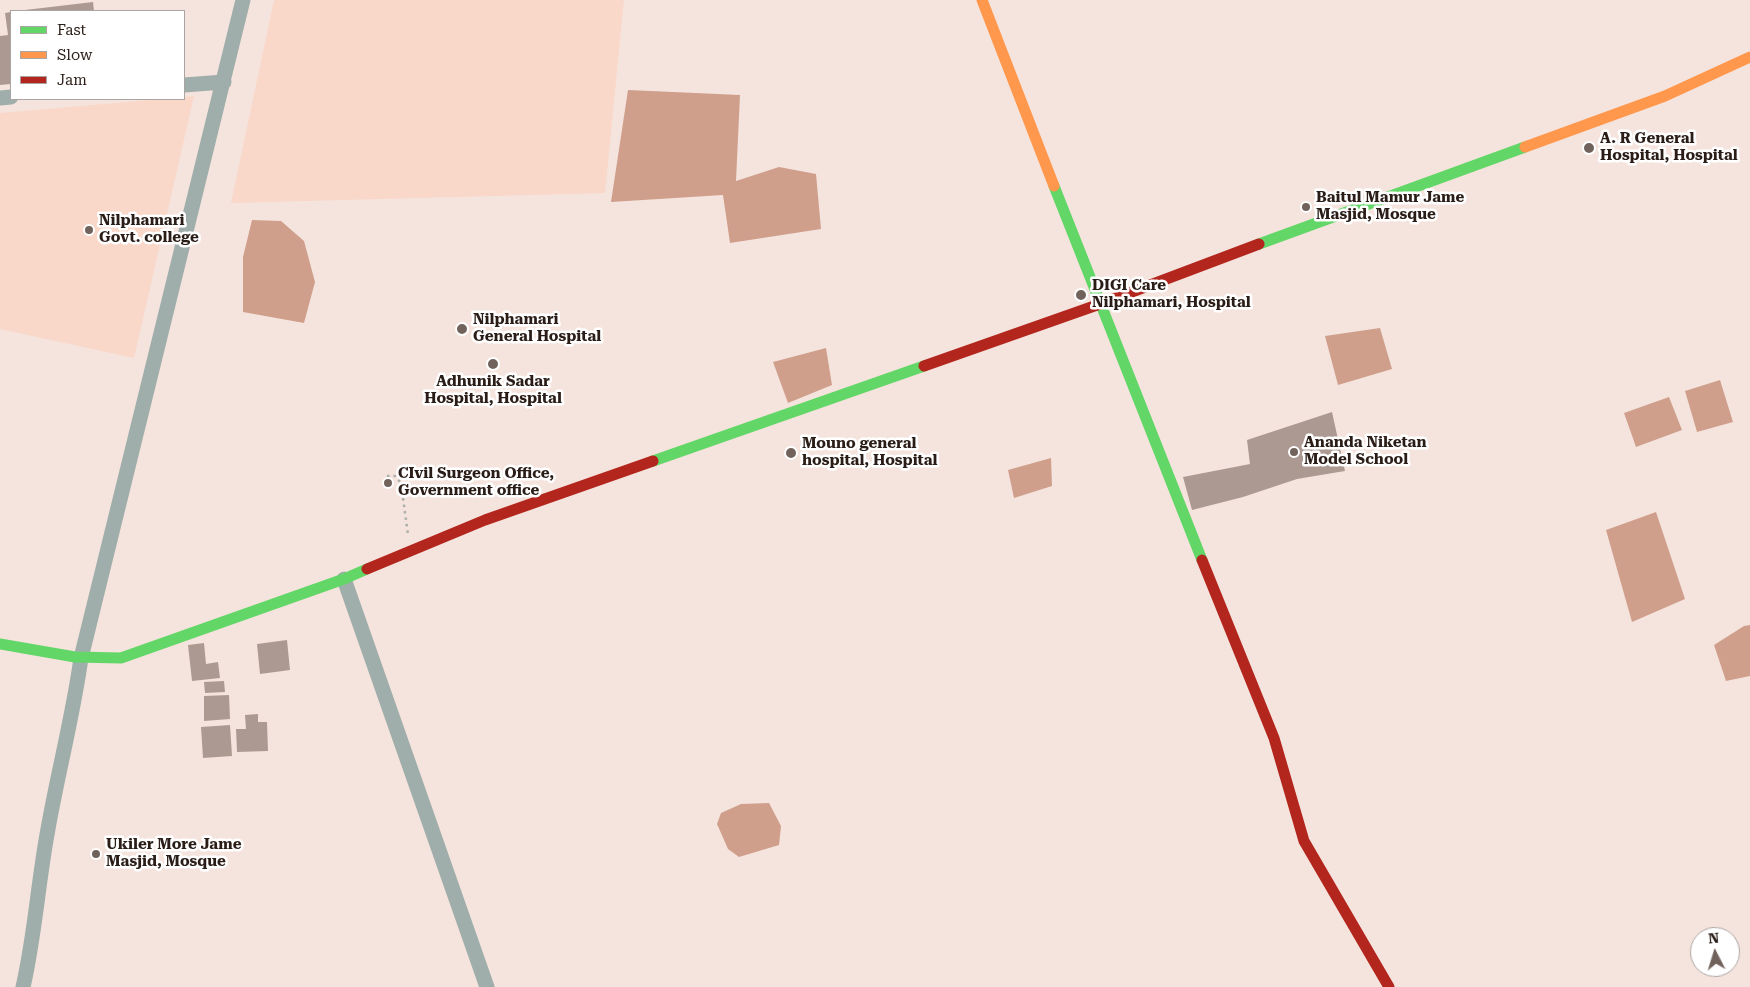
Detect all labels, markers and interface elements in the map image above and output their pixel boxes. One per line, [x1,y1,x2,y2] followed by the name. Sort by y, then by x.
[10,10,185,100] legend
[57,21,86,39] text: Fast
[57,46,92,64] text: Slow
[57,71,87,89] text: Jam
[1600,130,1738,165] place label: A. R General Hospital, Hospital
[1582,141,1596,155] marker: A. R General Hospital, Hospital
[1316,189,1464,224] place label: Baitul Mamur Jame Masjid, Mosque
[1300,201,1312,213] marker: Baitul Mamur Jame Masjid, Mosque
[99,212,199,247] place label: Nilphamari Govt. college
[83,224,95,236] marker: Nilphamari Govt. college
[1092,277,1251,312] place label: DIGI Care Nilphamari, Hospital
[1074,288,1088,302] marker: DIGI Care Nilphamari, Hospital
[473,311,601,346] place label: Nilphamari General Hospital
[455,322,469,336] marker: Nilphamari General Hospital
[486,357,500,371] marker: Adhunik Sadar Hospital, Hospital
[424,373,562,408] place label: Adhunik Sadar Hospital, Hospital
[1304,434,1426,469] place label: Ananda Niketan Model School
[802,435,937,470] place label: Mouno general hospital, Hospital
[784,446,798,460] marker: Mouno general hospital, Hospital
[1288,446,1300,458] marker: Ananda Niketan Model School
[398,465,554,500] place label: CIvil Surgeon Office, Government office
[382,477,394,489] marker: CIvil Surgeon Office, Government office
[106,836,241,871] place label: Ukiler More Jame Masjid, Mosque
[90,848,102,860] marker: Ukiler More Jame Masjid, Mosque
[1690,927,1740,977] north arrow
[1708,930,1720,946] text: N

